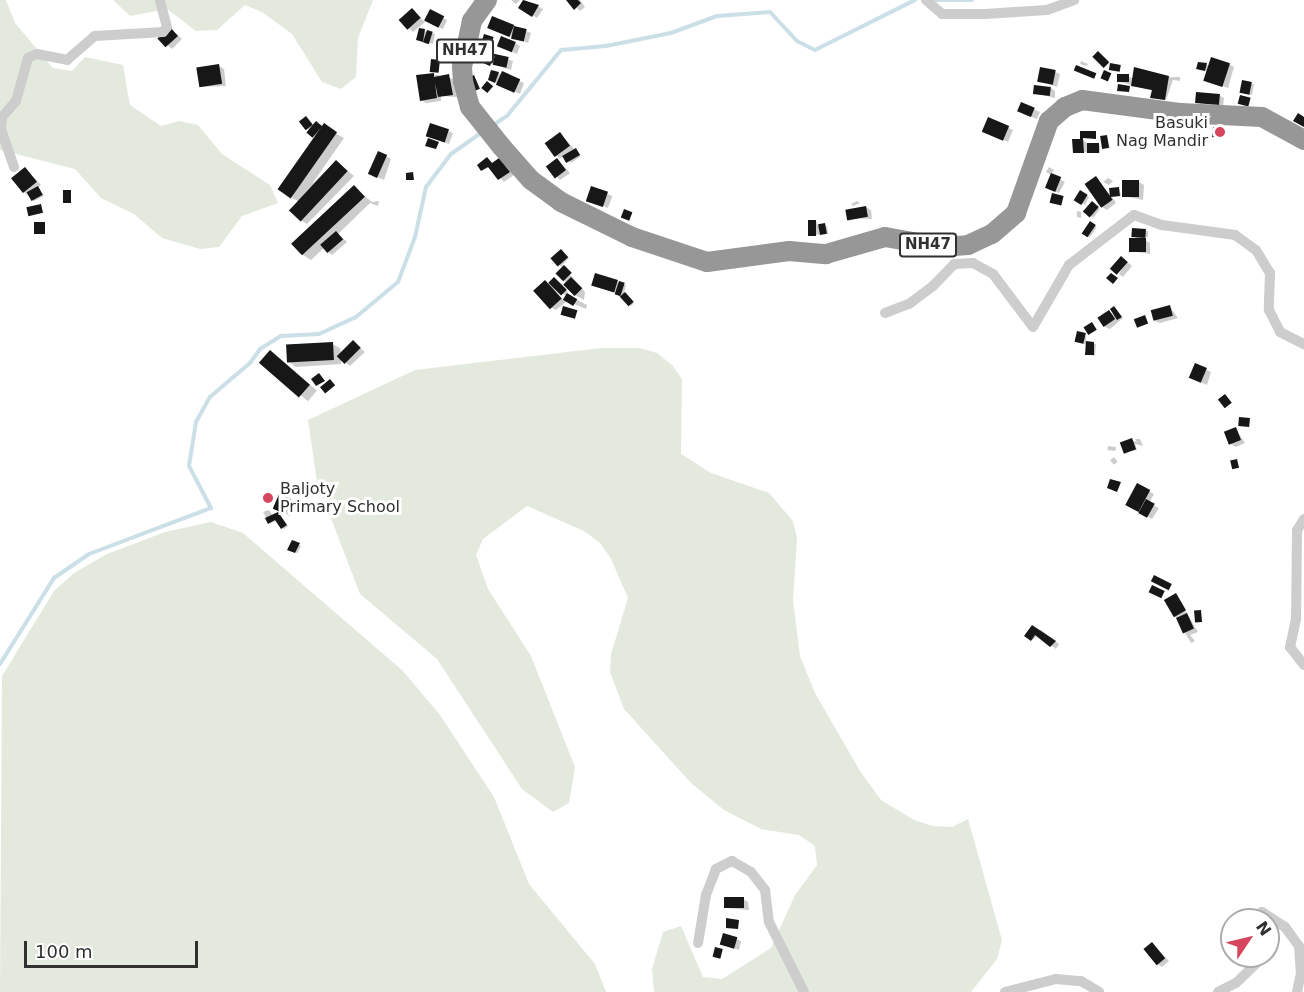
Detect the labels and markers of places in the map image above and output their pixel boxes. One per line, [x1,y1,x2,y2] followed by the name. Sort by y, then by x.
[1116,113,1208,151] place label: Basuki Nag Mandir
[1213,125,1227,139] marker: Basuki Nag Mandir
[280,479,400,517] place label: Baljoty Primary School
[261,491,275,505] marker: Baljoty Primary School

